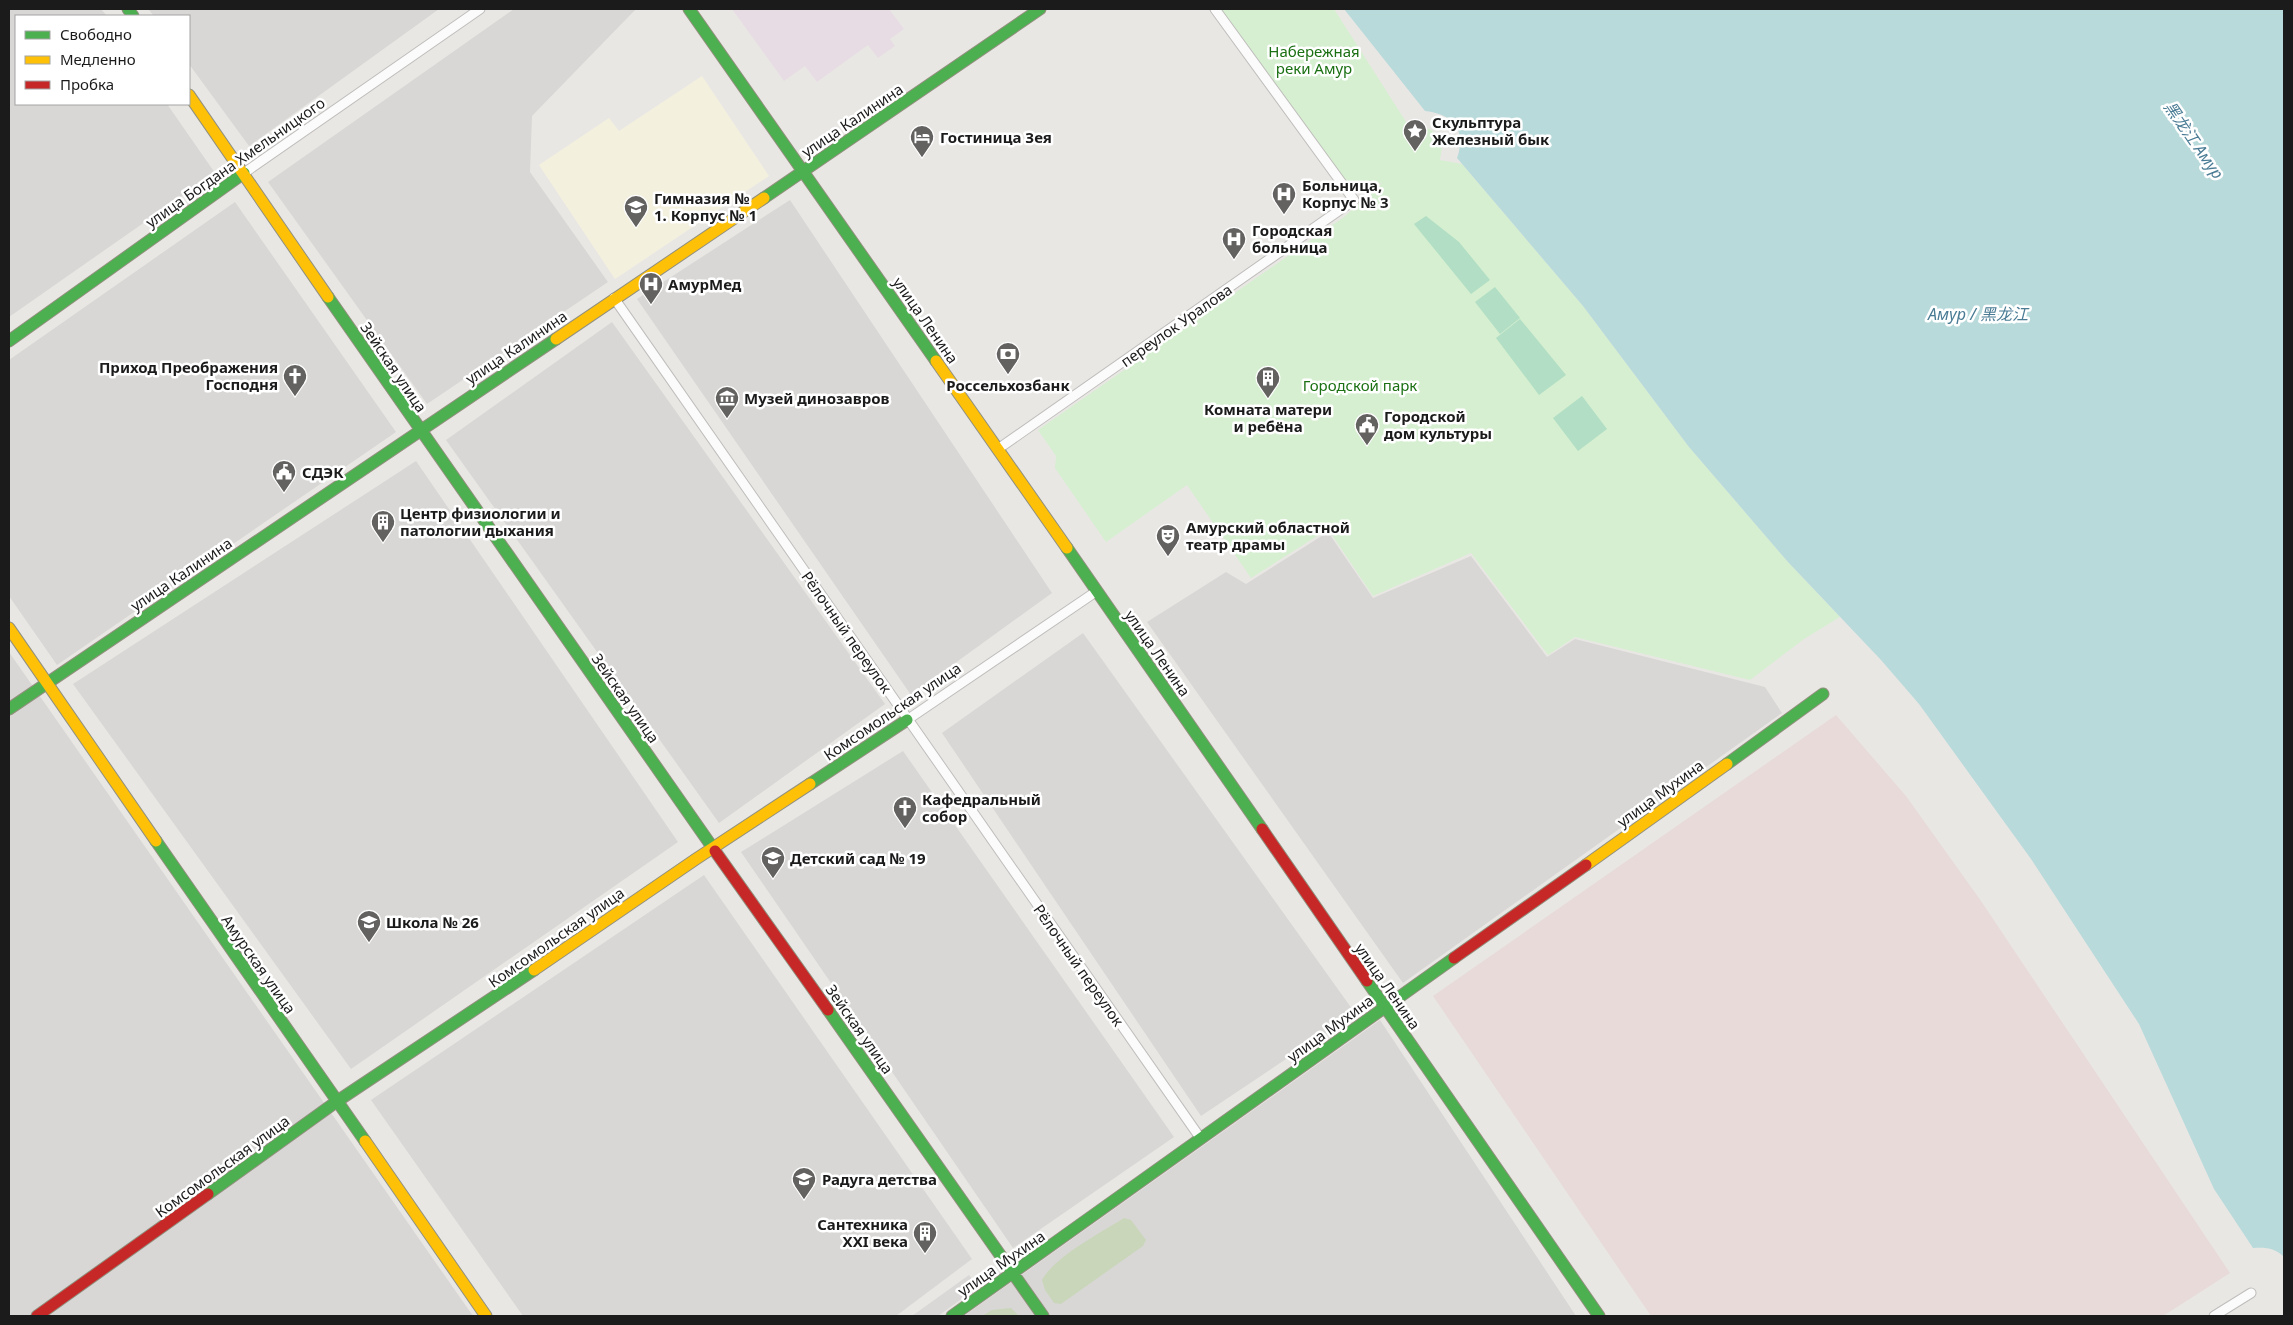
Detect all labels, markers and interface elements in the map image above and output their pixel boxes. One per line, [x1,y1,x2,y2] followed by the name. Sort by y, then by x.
[15,15,190,105] legend
[60,24,132,44] text: Свободно
[1268,41,1360,78] park label: Набережная реки Амур
[60,49,136,69] text: Медленно
[60,74,114,94] text: Пробка
[797,79,907,161] street label: улица Калинина
[141,92,329,232] street label: улица Богдана Хмельницкого
[2159,97,2229,183] water label: 黑龙江 Амур
[1432,112,1550,149] place label: Скульптура Железный бык
[1402,118,1428,152] place icon: Скульптура Железный бык
[909,124,935,158] hotel icon: Гостиница Зея
[940,127,1052,147] place label: Гостиница Зея
[1302,175,1388,212] place label: Больница, Корпус № 3
[1271,181,1297,215] hospital icon: Больница, Корпус № 3
[654,188,757,225] place label: Гимназия № 1. Корпус № 1
[623,194,649,228] school or university icon: Гимназия № 1. Корпус № 1
[1252,220,1332,257] place label: Городская больница
[1221,226,1247,260] hospital icon: Городская больница
[638,271,664,305] hospital icon: АмурМед
[889,273,963,367] street label: улица Ленина
[668,274,742,294] place label: АмурМед
[1116,279,1236,371] street label: переулок Уралова
[1927,303,2030,325] water label: Амур / 黑龙江
[461,306,571,388] street label: улица Калинина
[356,318,432,416] street label: Зейская улица
[995,341,1021,375] bank icon: Россельхозбанк
[99,357,278,394] place label: Приход Преображения Господня
[282,363,308,397] church icon: Приход Преображения Господня
[1255,365,1281,399] building icon: Комната матери и ребёна
[946,375,1070,395] place label: Россельхозбанк
[1303,375,1417,395] park label: Городской парк
[714,385,740,419] museum icon: Музей динозавров
[744,388,889,408] place label: Музей динозавров
[1204,399,1332,436] place label: Комната матери и ребёна
[1384,406,1492,443] place label: Городской дом культуры
[1354,412,1380,446] public building icon: Городской дом культуры
[271,459,297,493] public building icon: СДЭК
[302,462,344,482] place label: СДЭК
[400,503,561,540] place label: Центр физиологии и патологии дыхания
[370,509,396,543] building icon: Центр физиологии и патологии дыхания
[1186,517,1350,554] place label: Амурский областной театр драмы
[1155,523,1181,557] theatre icon: Амурский областной театр драмы
[126,533,236,615] street label: улица Калинина
[797,567,897,697] street label: Рёлочный переулок
[1121,606,1195,700] street label: улица Ленина
[588,649,664,747] street label: Зейская улица
[819,658,965,764] street label: Комсомольская улица
[1613,755,1707,831] street label: улица Мухина
[922,789,1041,826] place label: Кафедральный собор
[892,795,918,829] church icon: Кафедральный собор
[760,845,786,879] school or university icon: Детский сад № 19
[790,848,926,868] place label: Детский сад № 19
[484,882,628,992] street label: Комсомольская улица
[1029,900,1129,1030] street label: Рёлочный переулок
[356,909,382,943] school or university icon: Школа № 26
[217,911,301,1017] street label: Амурская улица
[386,912,479,932] place label: Школа № 26
[1351,939,1425,1033] street label: улица Ленина
[822,980,898,1078] street label: Зейская улица
[1283,990,1377,1066] street label: улица Мухина
[151,1110,293,1222] street label: Комсомольская улица
[791,1166,817,1200] school or university icon: Радуга детства
[822,1169,937,1189] place label: Радуга детства
[817,1214,908,1251] place label: Сантехника XXI века
[912,1220,938,1254] building icon: Сантехника XXI века
[953,1225,1049,1301] street label: улица Мухина

